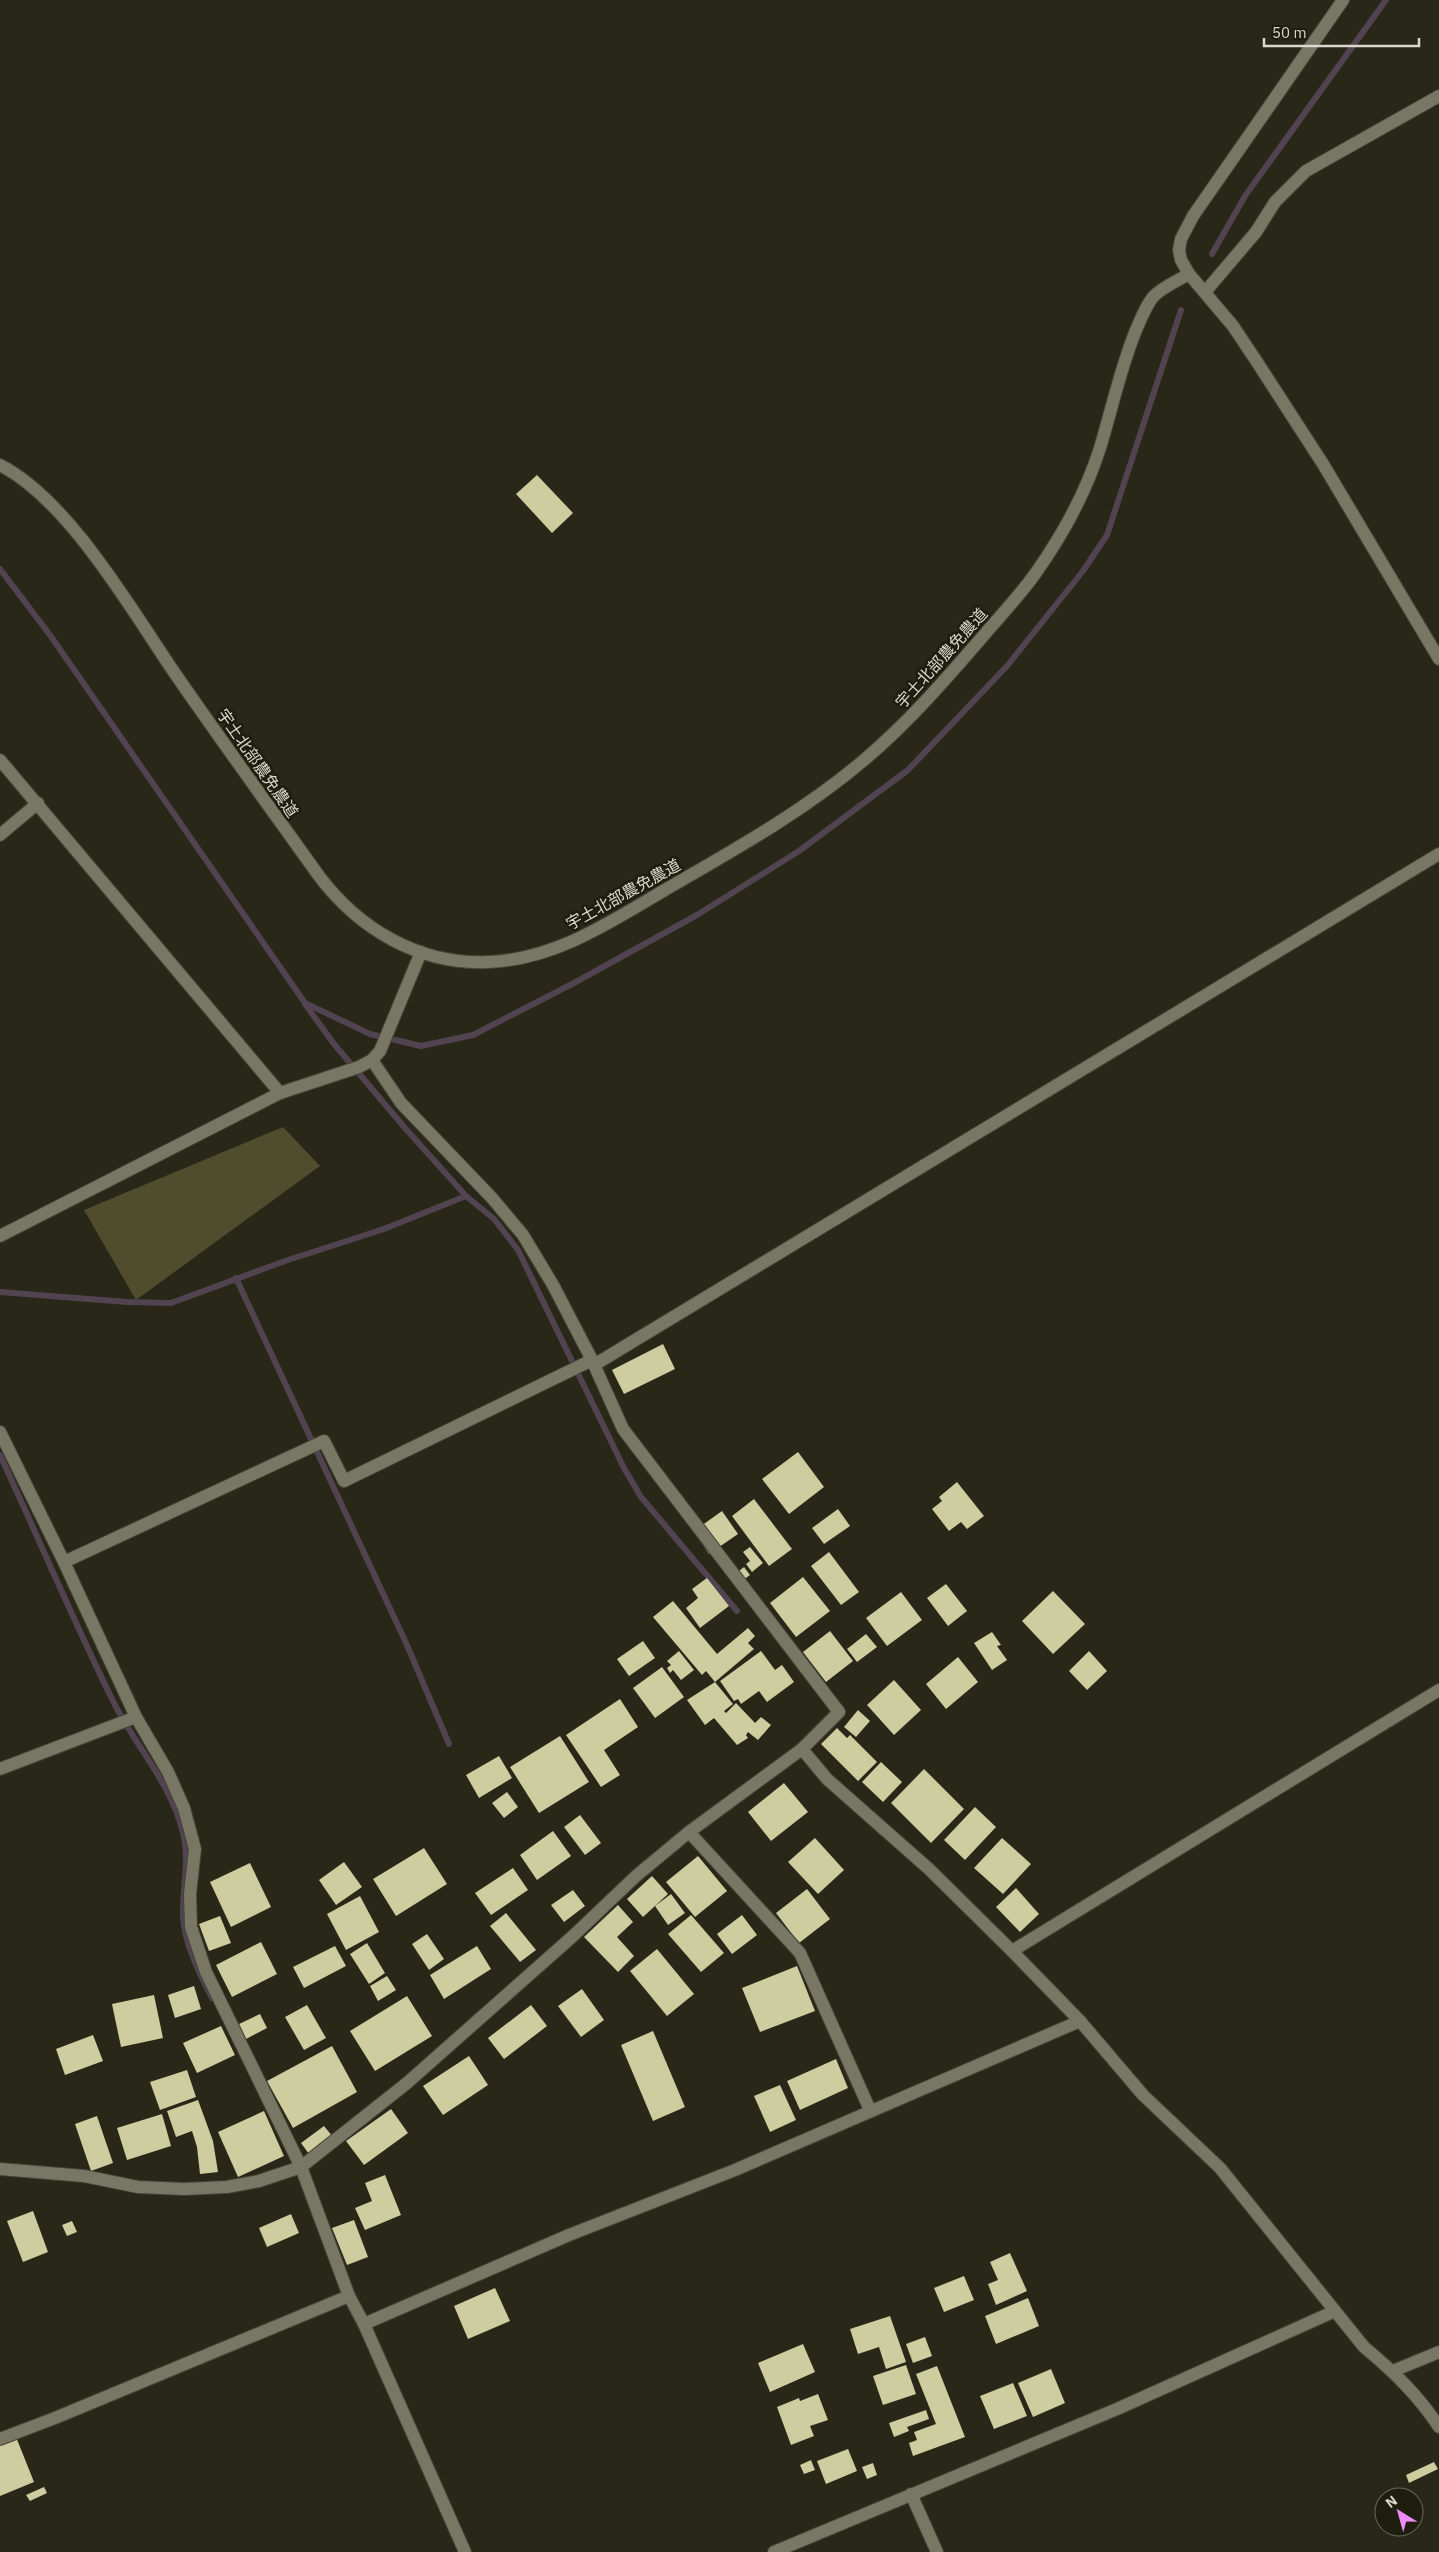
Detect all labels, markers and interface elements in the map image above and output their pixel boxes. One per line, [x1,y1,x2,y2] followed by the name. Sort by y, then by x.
[1264,15,1419,47] scale bar
[1272,23,1307,42] text: 50 m
[891,604,991,712] street label: 宇土北部農免農道
[213,705,303,821] street label: 宇土北部農免農道
[562,854,684,934] street label: 宇土北部農免農道
[1374,2487,1424,2537] north arrow
[1382,2491,1401,2512] text: N

